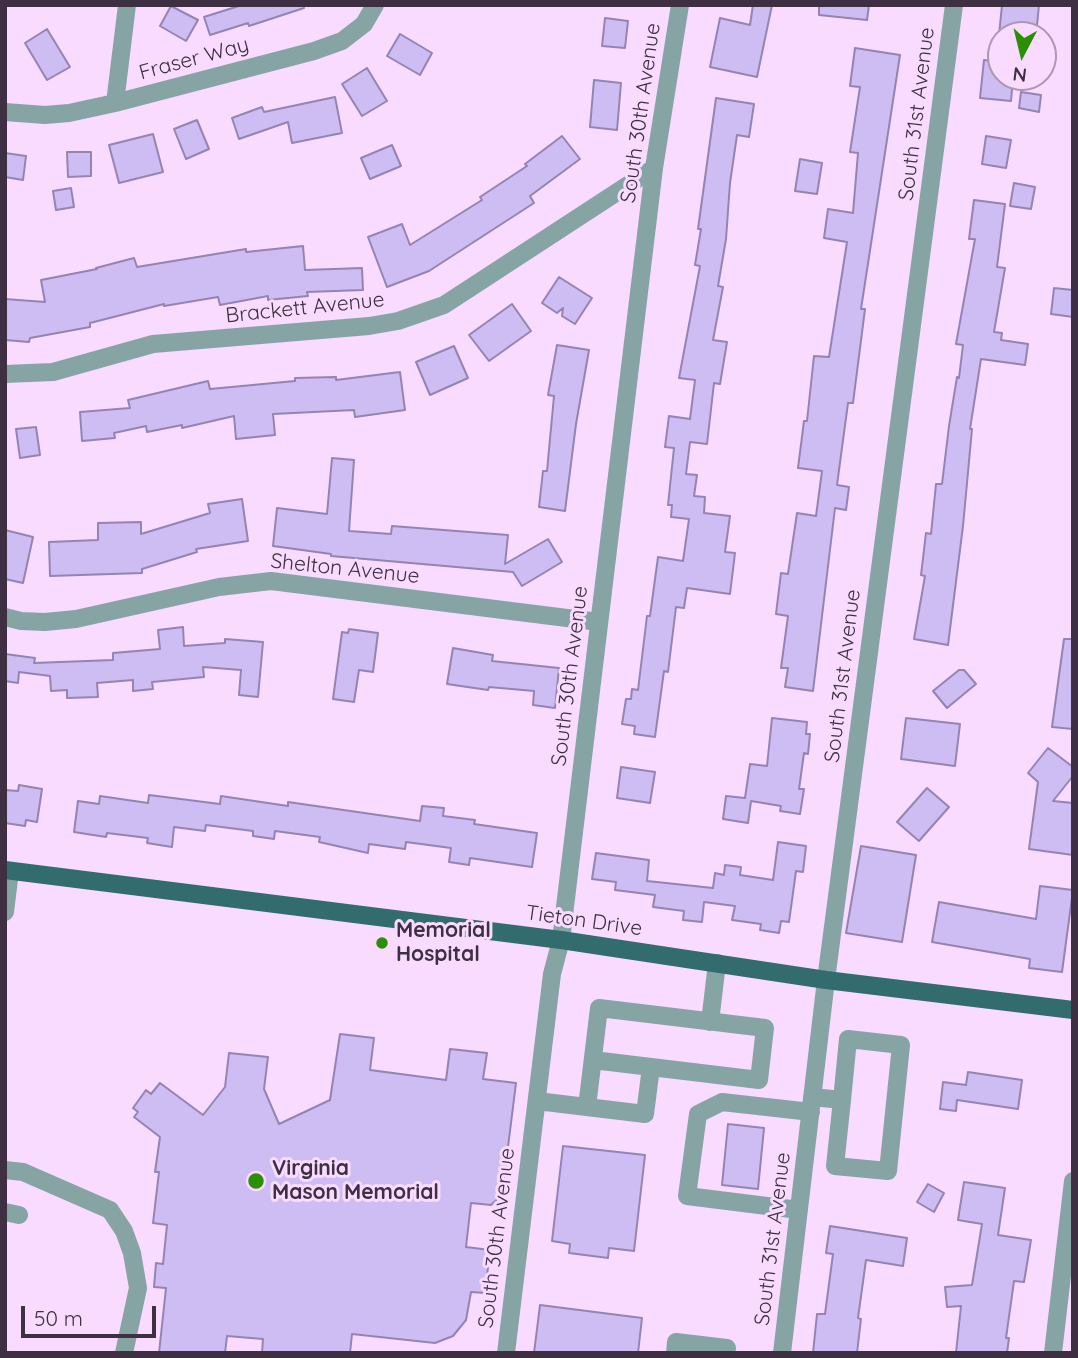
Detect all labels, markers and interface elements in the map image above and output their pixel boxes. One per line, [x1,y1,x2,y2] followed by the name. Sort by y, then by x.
[616,21,666,205] street label: South 30th Avenue
[987,21,1057,91] north arrow
[894,26,940,202] street label: South 31st Avenue
[136,32,252,86] street label: Fraser Way
[1011,62,1028,88] text: N
[224,287,386,329] street label: Brackett Avenue
[269,549,421,589] street label: Shelton Avenue
[546,584,594,768] street label: South 30th Avenue
[820,588,866,764] street label: South 31st Avenue
[524,900,644,942] street label: Tieton Drive
[396,918,491,968] place label: Memorial Hospital
[374,935,390,951] marker: Memorial Hospital
[473,1146,521,1330] street label: South 30th Avenue
[750,1151,796,1327] street label: South 31st Avenue
[272,1156,439,1206] place label: Virginia Mason Memorial
[246,1171,266,1191] marker: Virginia Mason Memorial
[24,1292,159,1336] scale bar
[34,1305,83,1331] text: 50 m

